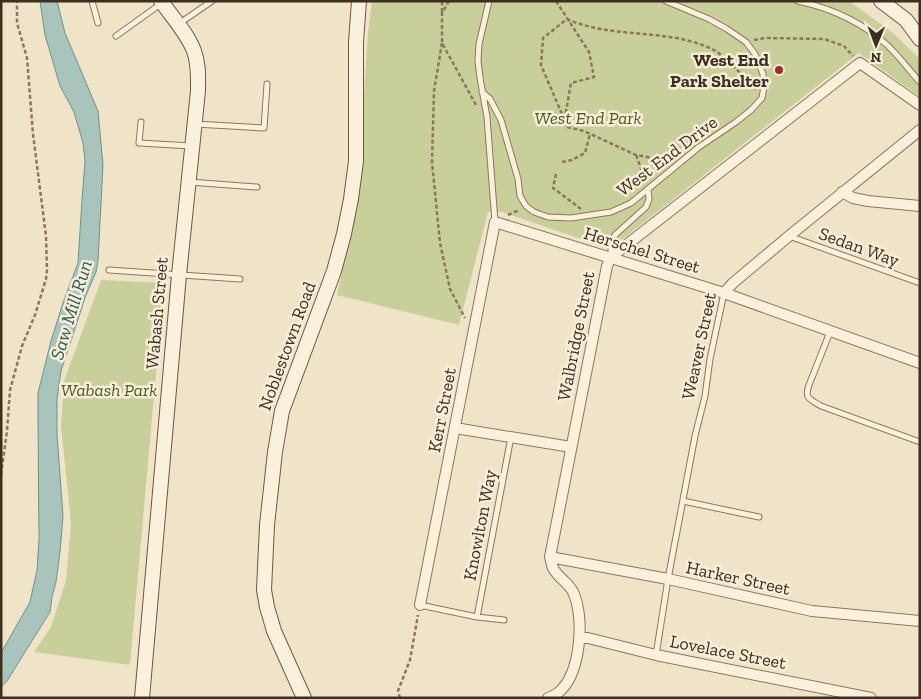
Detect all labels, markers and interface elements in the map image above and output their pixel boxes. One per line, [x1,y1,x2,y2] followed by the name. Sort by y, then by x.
[851,20,901,70] north arrow
[670,49,770,92] place label: West End Park Shelter
[870,49,881,66] text: N
[773,64,785,76] marker: West End Park Shelter
[534,107,642,129] park label: West End Park
[612,111,722,201] street label: West End Drive
[581,222,703,278] street label: Herschel Street
[816,222,903,272] street label: Sedan Way
[141,256,173,370] street label: Wabash Street
[45,258,97,362] water label: Saw Mill Run
[553,269,599,403] street label: Walbridge Street
[253,278,321,413] street label: Noblestown Road
[677,290,721,402] street label: Weaver Street
[423,365,461,454] street label: Kerr Street
[61,379,157,401] park label: Wabash Park
[458,467,502,582] street label: Knowlton Way
[684,556,792,600] street label: Harker Street
[668,630,788,674] street label: Lovelace Street

